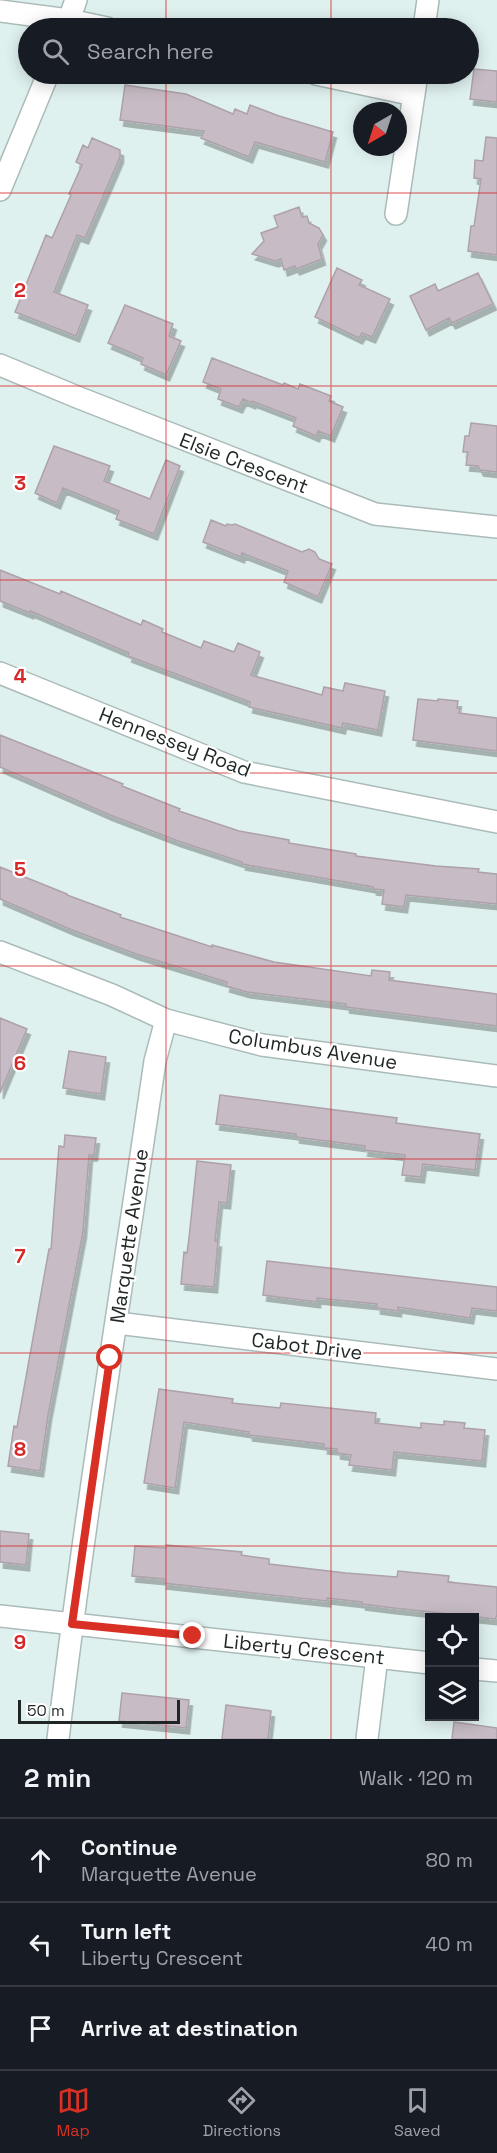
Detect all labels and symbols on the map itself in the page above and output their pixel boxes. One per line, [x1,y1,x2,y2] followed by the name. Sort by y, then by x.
[353,102,407,156] north arrow
[14,277,26,303] text: 2
[176,427,312,499] street label: Elsie Crescent
[14,470,26,496] text: 3
[14,663,27,689] text: 4
[95,701,255,783] street label: Hennessey Road
[14,856,26,882] text: 5
[227,1023,399,1075] street label: Columbus Avenue
[14,1050,26,1076] text: 6
[104,1147,154,1325] street label: Marquette Avenue
[14,1243,26,1269] text: 7
[250,1326,364,1366] street label: Cabot Drive
[96,1344,122,1370] route start
[14,1436,26,1462] text: 8
[179,1622,205,1648] route end
[222,1628,386,1670] street label: Liberty Crescent
[14,1629,26,1655] text: 9
[18,1697,180,1724] scale bar

